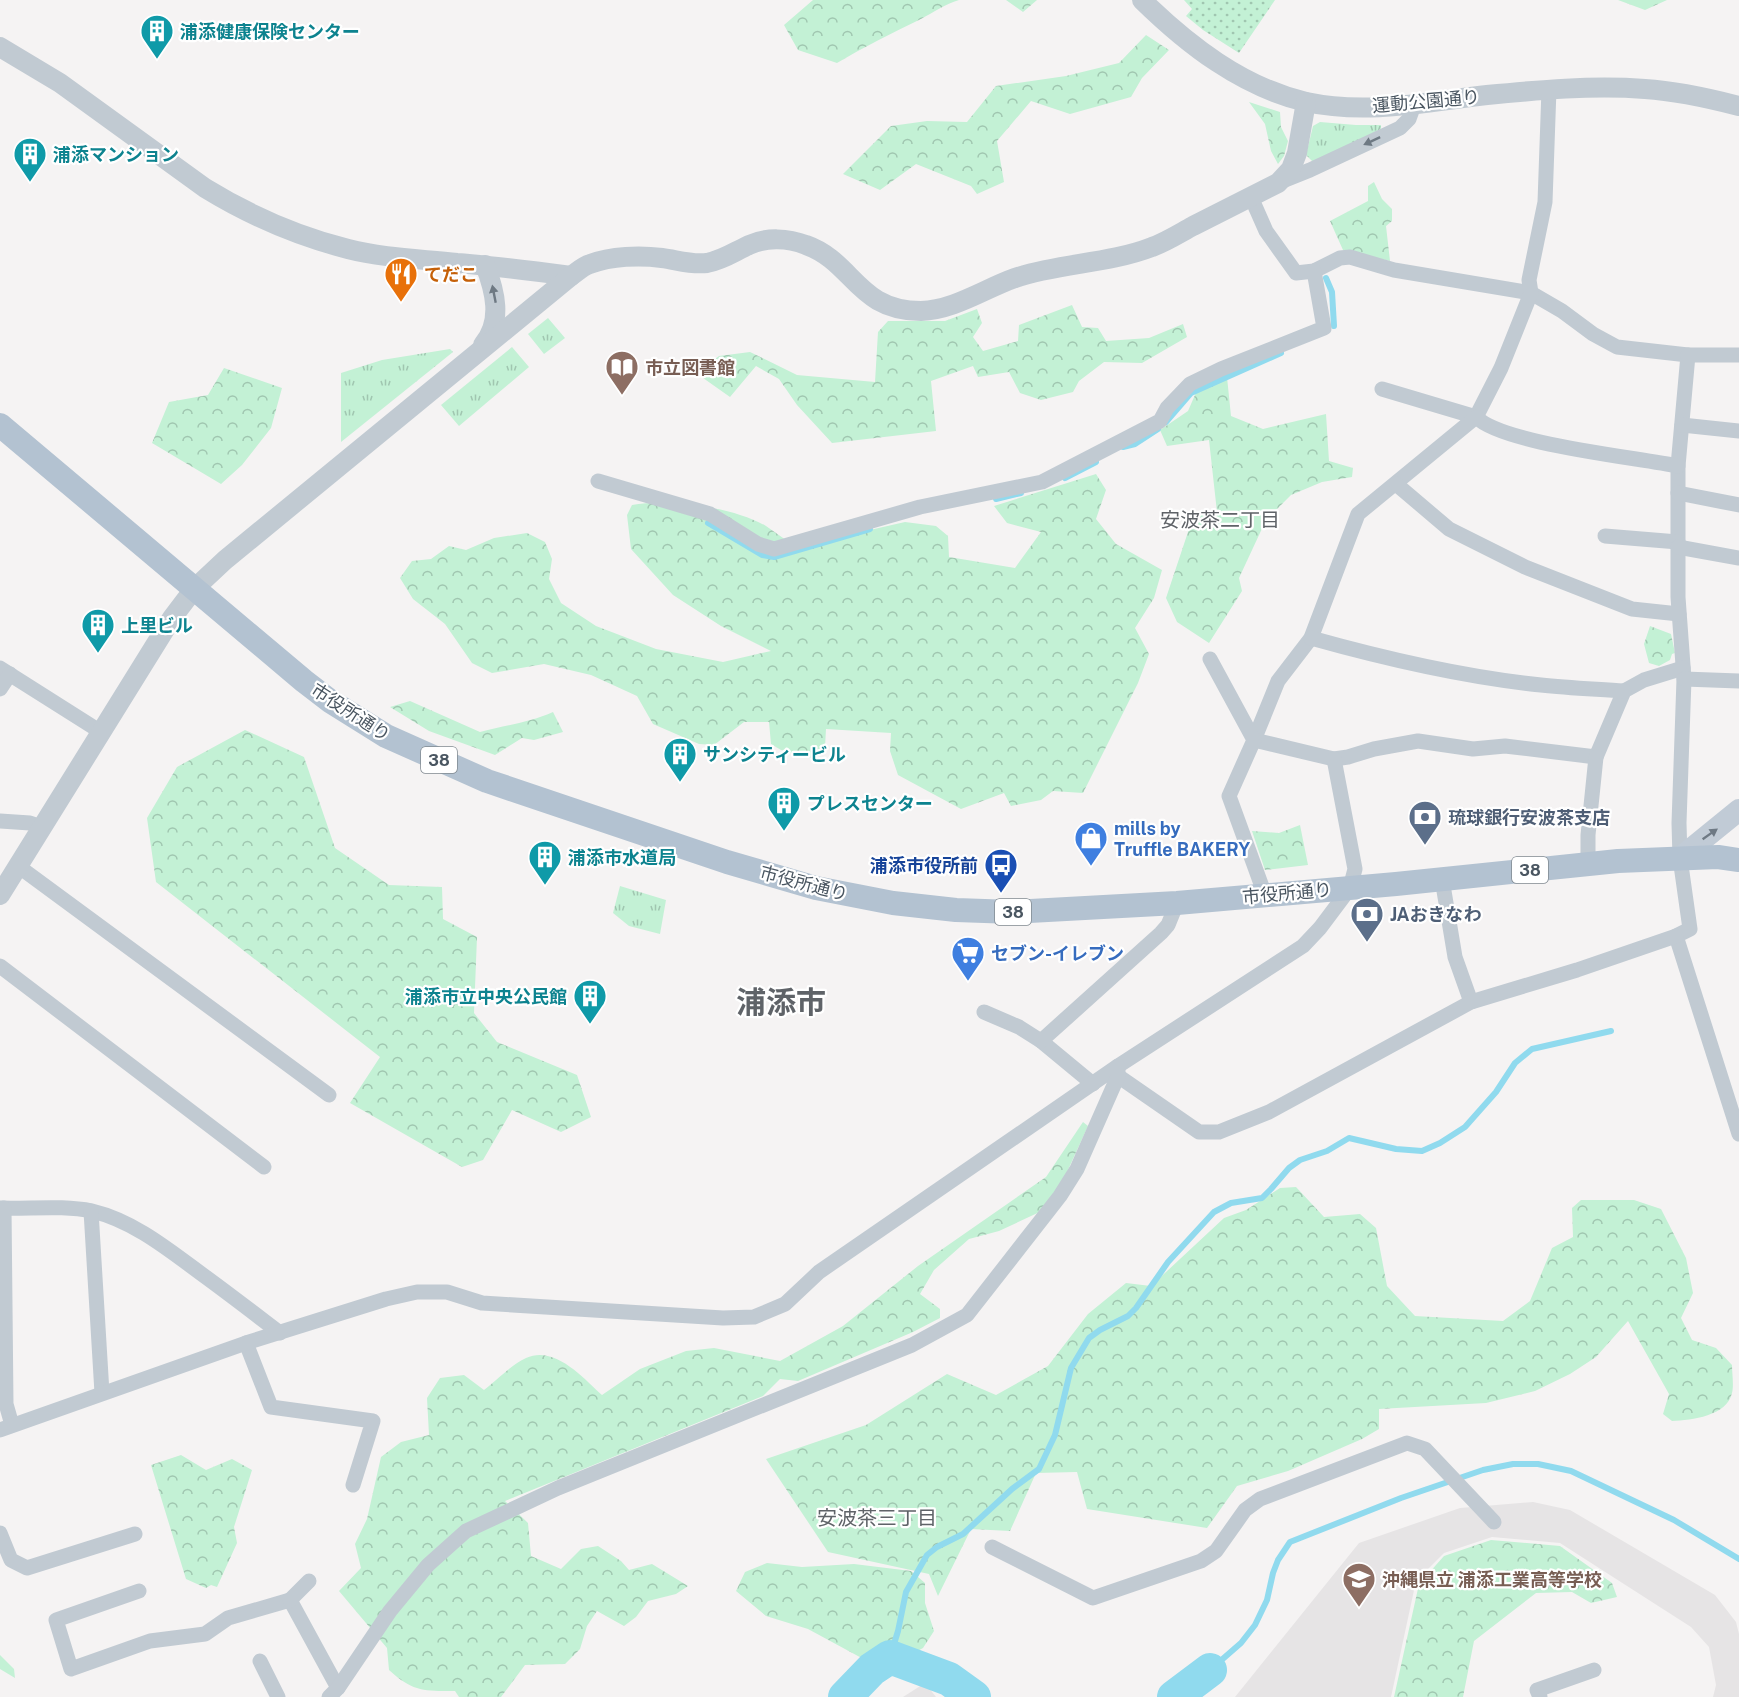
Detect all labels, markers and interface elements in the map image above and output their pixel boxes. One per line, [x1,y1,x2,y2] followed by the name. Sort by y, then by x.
[139,13,175,60] building icon: 浦添健康保険センター
[180,21,360,42] place label: 浦添健康保険センター
[1371,86,1481,116] street label: 運動公園通り
[12,136,48,183] building icon: 浦添マンション
[1363,137,1380,146] one-way arrow
[53,144,179,165] place label: 浦添マンション
[383,256,419,303] restaurant icon: てだこ
[424,264,478,285] place label: てだこ
[489,284,498,303] one-way arrow
[604,349,640,396] library icon: 市立図書館
[645,357,735,378] place label: 市立図書館
[1160,508,1280,532] district label: 安波茶二丁目
[80,607,116,654] building icon: 上里ビル
[121,615,193,636] place label: 上里ビル
[308,679,394,745] street label: 市役所通り
[662,736,698,783] building icon: サンシティービル
[703,744,846,765] place label: サンシティービル
[421,747,457,773] road number: 38
[766,785,802,832] building icon: プレスセンター
[807,793,933,814] place label: プレスセンター
[1407,799,1443,846] bank icon: 琉球銀行安波茶支店
[1448,807,1610,828] place label: 琉球銀行安波茶支店
[1114,818,1250,860] place label: mills by Truffle BAKERY
[1073,820,1109,867] shop icon: mills by Truffle BAKERY
[1701,828,1717,840] one-way arrow
[527,839,563,886] building icon: 浦添市水道局
[568,847,676,868] place label: 浦添市水道局
[983,847,1019,894] bus stop icon: 浦添市役所前
[870,855,978,876] place label: 浦添市役所前
[1512,857,1548,883] road number: 38
[758,861,850,905] street label: 市役所通り
[1241,879,1333,907] street label: 市役所通り
[1349,896,1385,943] bank icon: JAおきなわ
[995,899,1031,925] road number: 38
[1390,904,1482,925] place label: JAおきなわ
[950,935,986,982] supermarket icon: セブン-イレブン
[991,943,1124,964] place label: セブン-イレブン
[572,978,608,1025] building icon: 浦添市立中央公民館
[736,984,826,1020] district label: 浦添市
[405,986,567,1007] place label: 浦添市立中央公民館
[817,1506,937,1530] district label: 安波茶三丁目
[1341,1561,1377,1608] school or university icon: 沖縄県立 浦添工業高等学校
[1382,1569,1602,1590] place label: 沖縄県立 浦添工業高等学校

